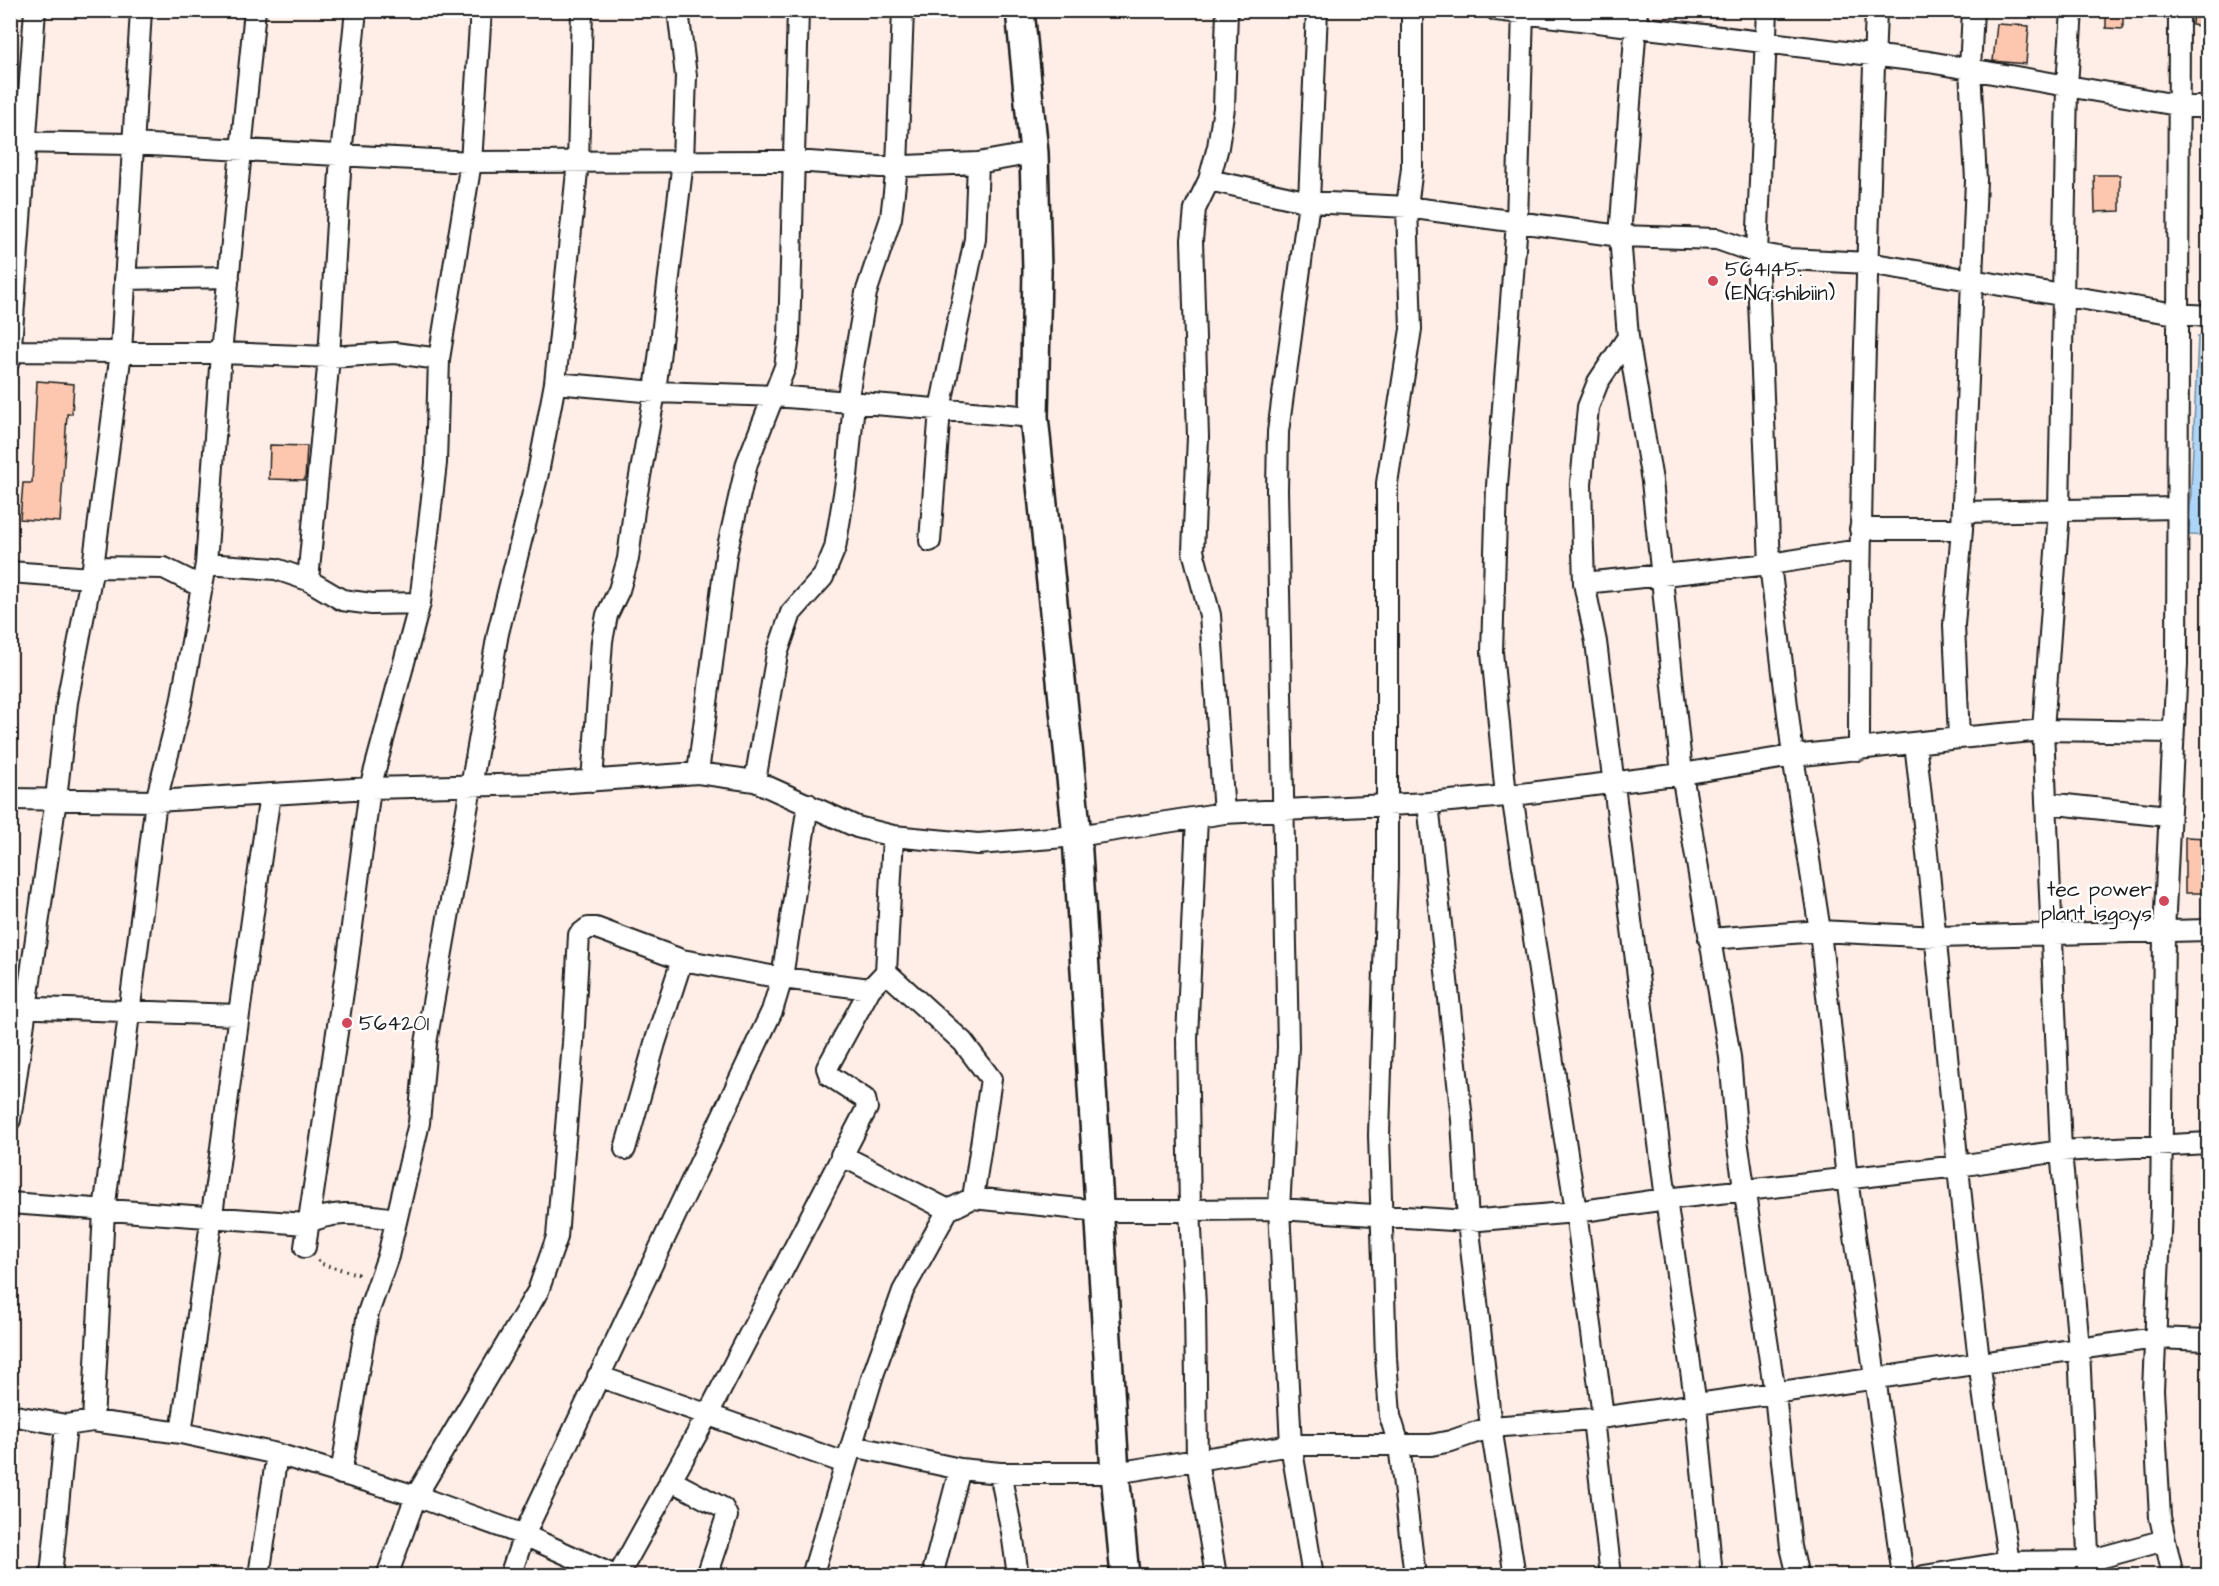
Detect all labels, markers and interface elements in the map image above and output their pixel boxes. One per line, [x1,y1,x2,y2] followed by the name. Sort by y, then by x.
[1725,255,1835,308] place label: 564145. (ENG:shibiin)
[1706,274,1720,288] marker: 564145. (ENG:shibiin)
[2040,875,2152,930] place label: tec power plant isgoys
[2157,894,2171,908] marker: tec power plant isgoys
[359,1009,430,1038] place label: 564201
[340,1016,354,1030] marker: 564201

